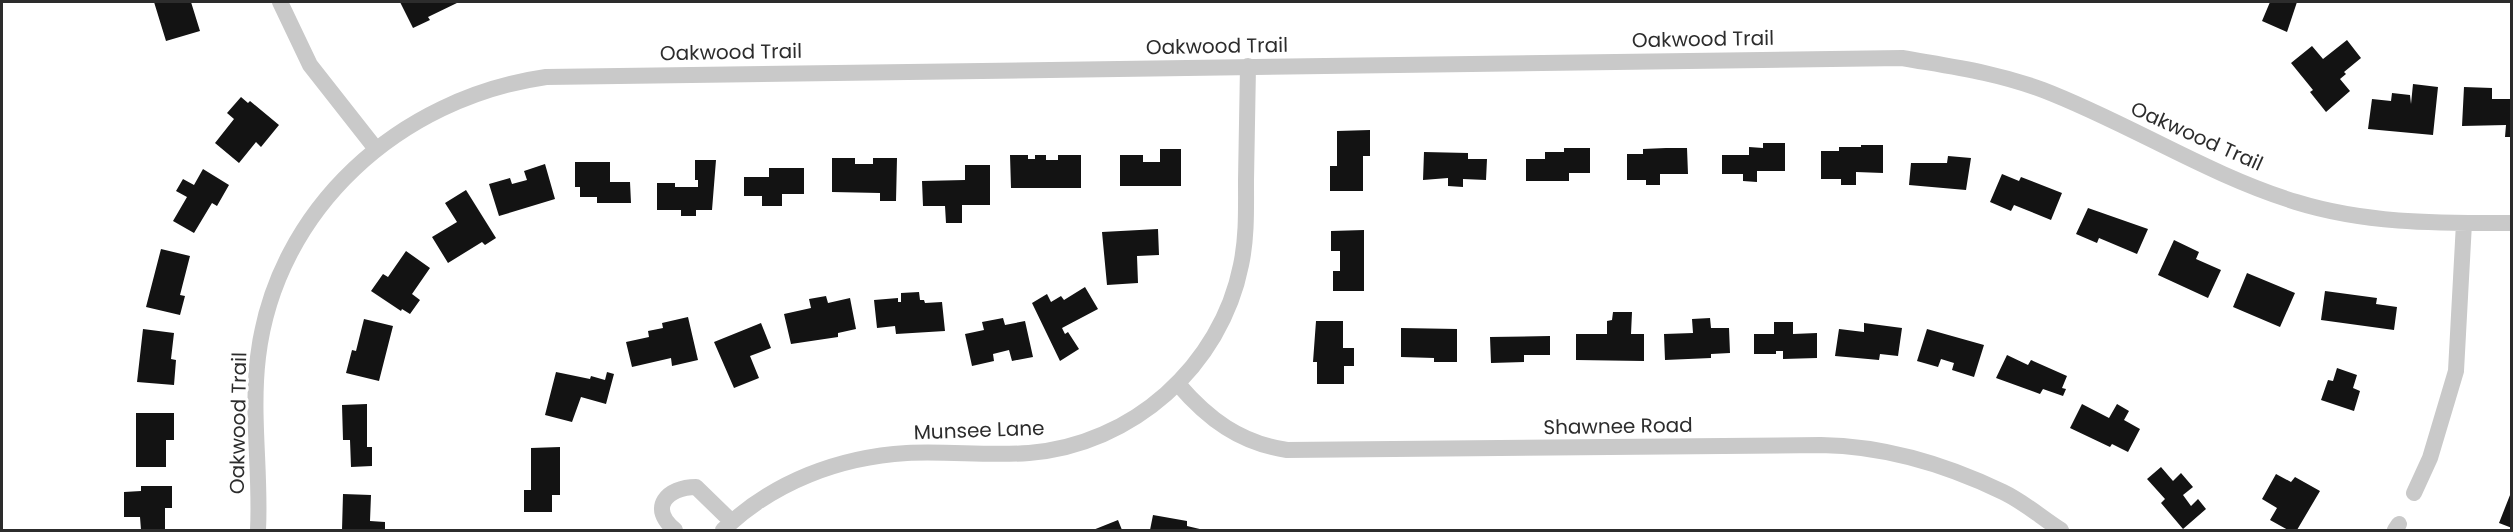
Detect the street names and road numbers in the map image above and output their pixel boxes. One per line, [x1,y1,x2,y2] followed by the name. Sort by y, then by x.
[1632,24,1774,54] street label: Oakwood Trail
[1146,31,1288,61] street label: Oakwood Trail
[660,37,802,67] street label: Oakwood Trail
[2126,94,2268,178] street label: Oakwood Trail
[223,352,253,494] street label: Oakwood Trail
[1543,411,1693,441] street label: Shawnee Road
[913,414,1045,446] street label: Munsee Lane

